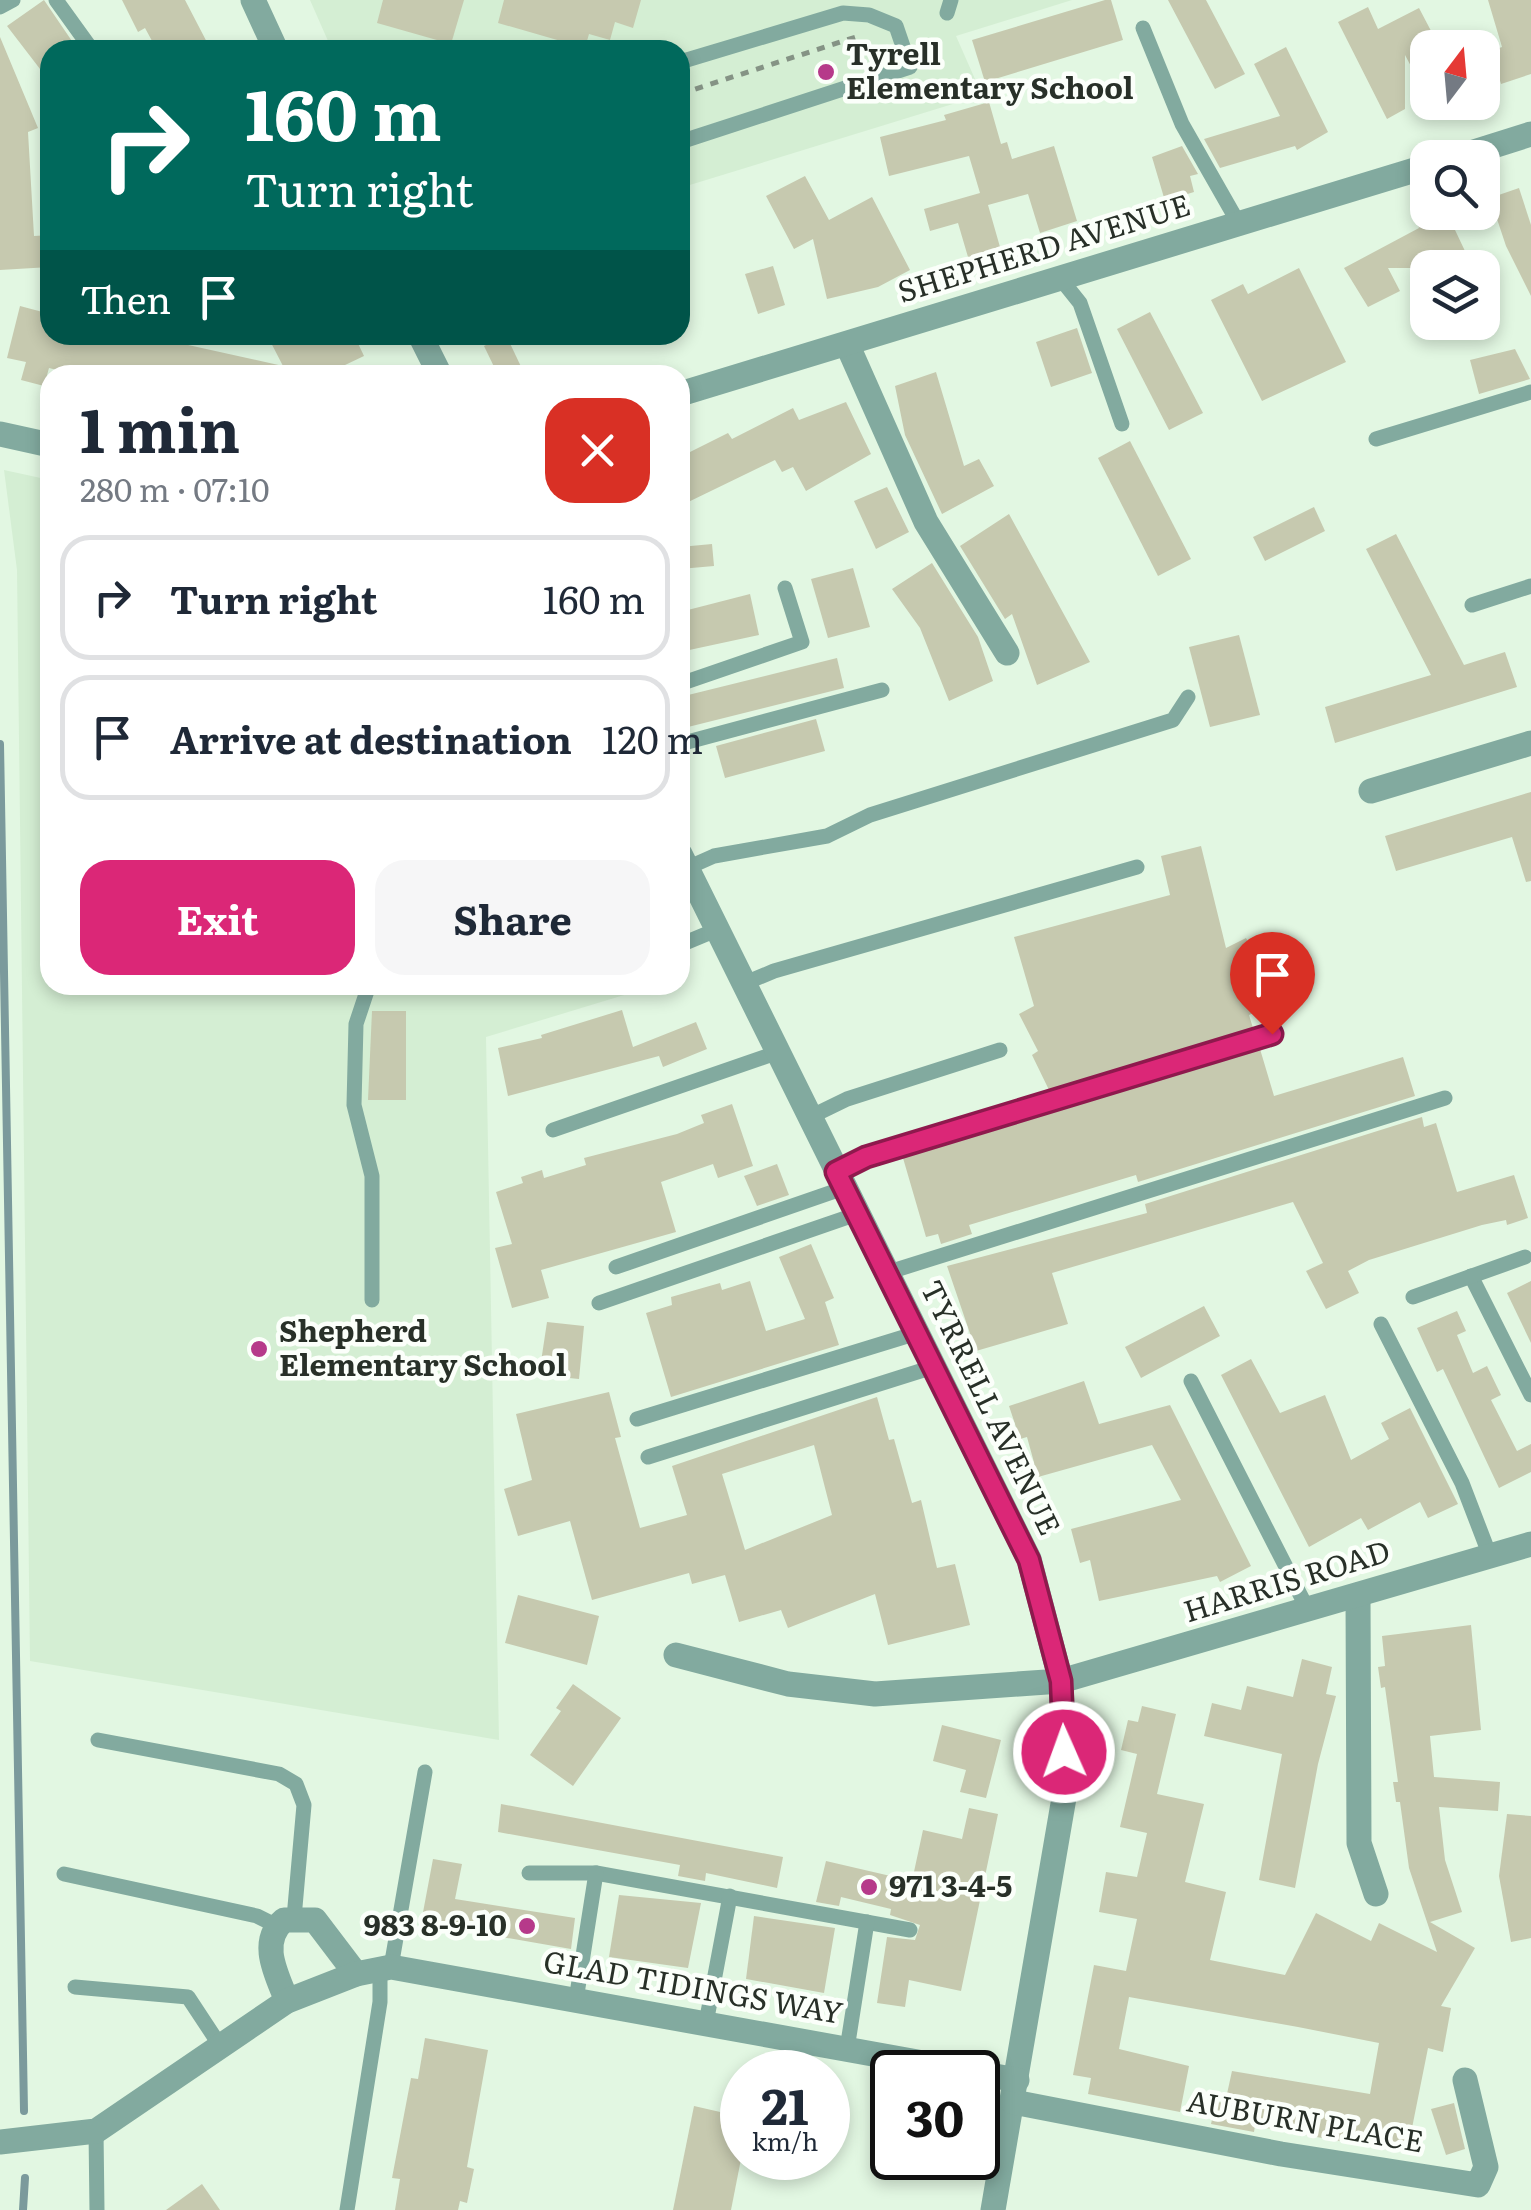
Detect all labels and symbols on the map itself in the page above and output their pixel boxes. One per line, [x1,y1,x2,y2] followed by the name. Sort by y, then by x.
[846,30,1134,108] place label: Tyrell Elementary School
[1410,30,1500,120] north arrow
[815,61,837,83] marker: Tyrell Elementary School
[891,181,1195,312] street label: SHEPHERD AVENUE
[1230,932,1315,1035] pin
[912,1272,1074,1542] street label: TYRRELL AVENUE
[279,1307,567,1385] place label: Shepherd Elementary School
[248,1338,270,1360] marker: Shepherd Elementary School
[1177,1527,1395,1631] street label: HARRIS ROAD
[1012,1700,1116,1804] position arrow
[889,1862,1012,1906] place label: 971 3-4-5
[858,1876,880,1898] marker: 971 3-4-5
[364,1901,507,1945] place label: 983 8-9-10
[516,1915,538,1937] marker: 983 8-9-10
[540,1937,847,2033] street label: GLAD TIDINGS WAY
[870,2050,1000,2180] speed limit sign: 30
[1184,2077,1427,2162] street label: AUBURN PLACE

